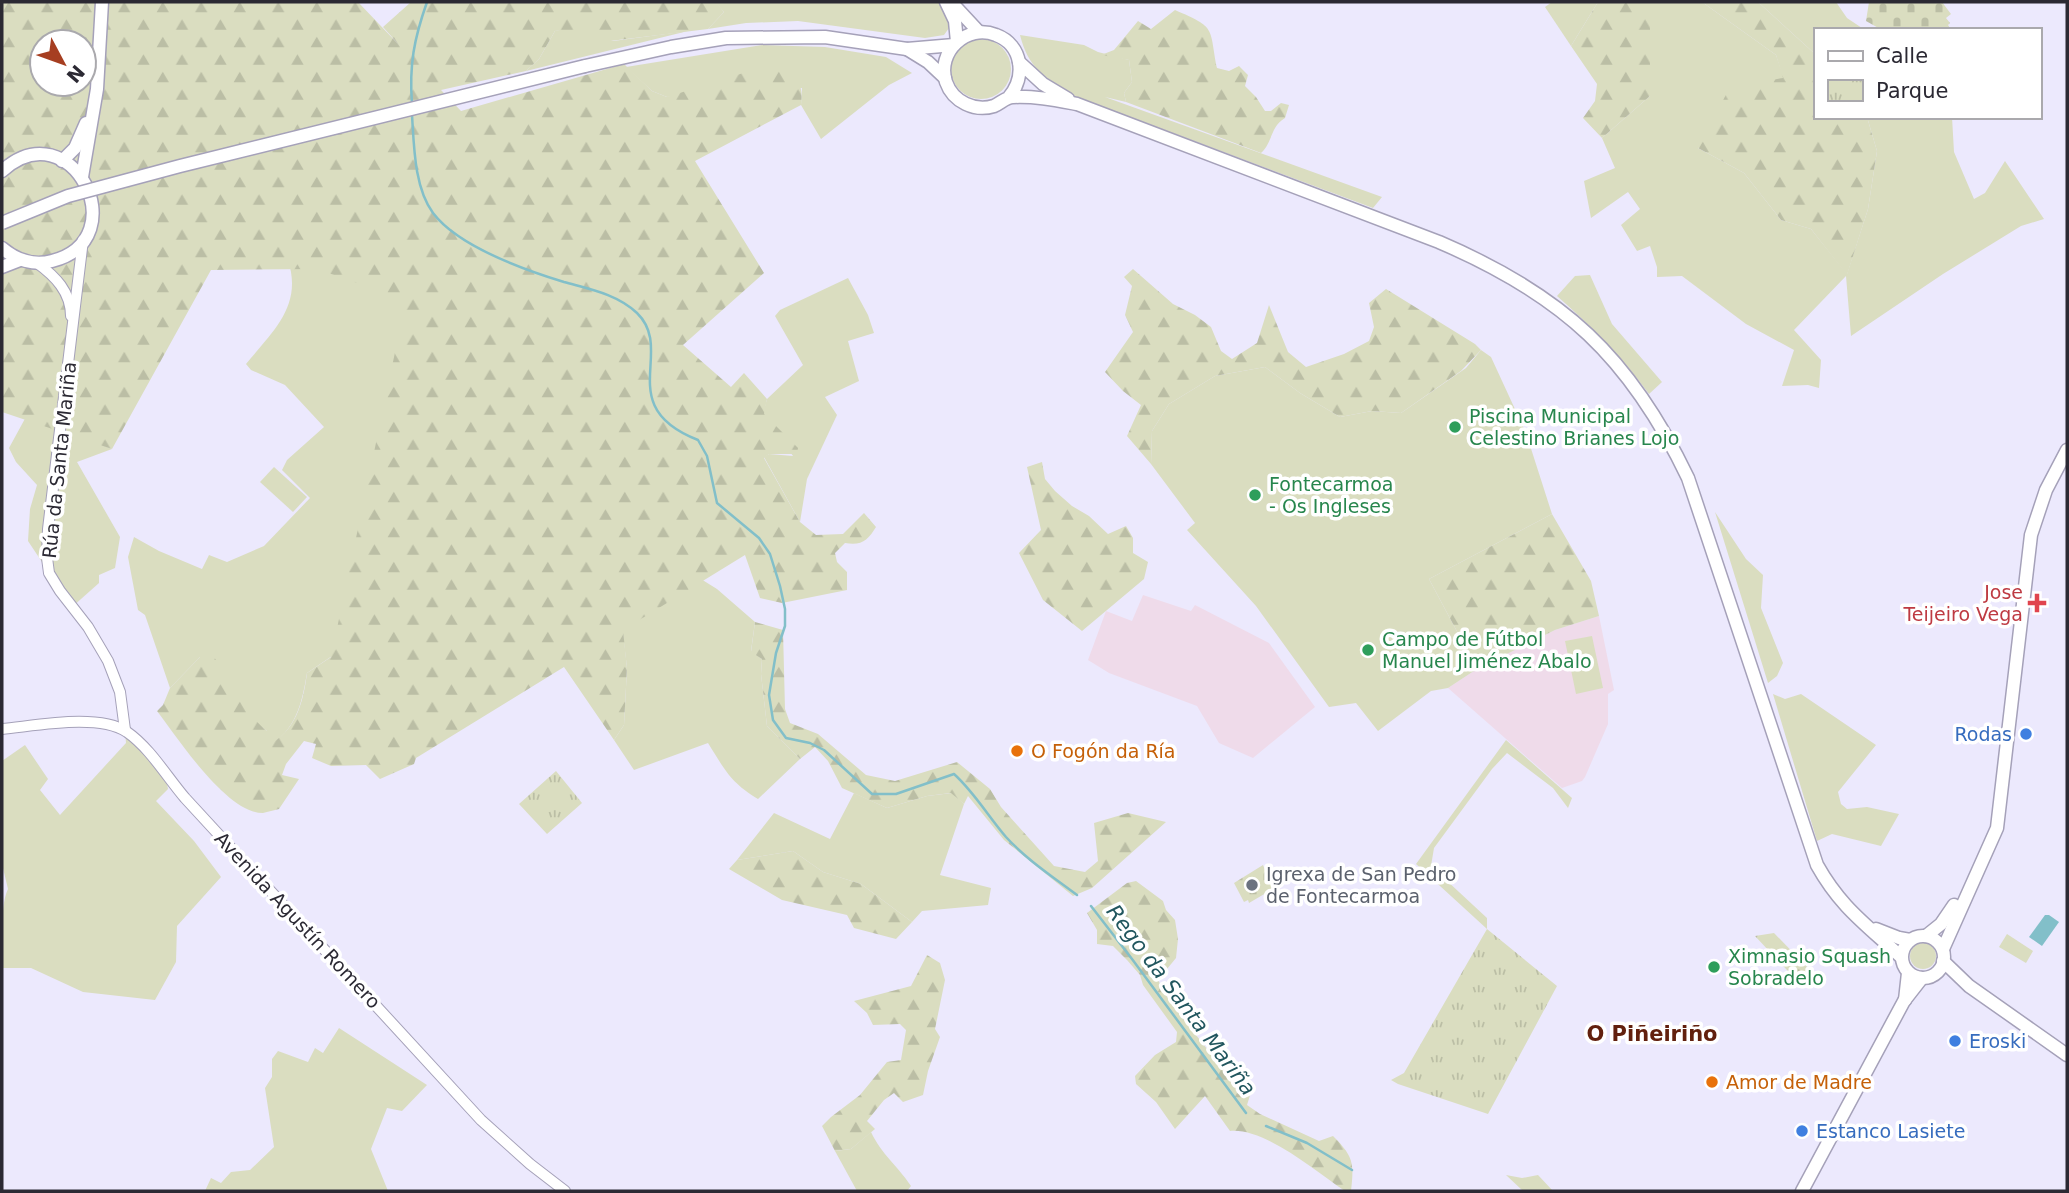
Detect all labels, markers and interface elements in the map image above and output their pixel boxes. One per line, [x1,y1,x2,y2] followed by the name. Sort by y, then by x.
[28,28,98,98] north arrow
[1814,28,2041,119] legend
[1876,44,1928,68] text: Calle
[62,61,89,87] text: N
[1876,79,1948,103] text: Parque
[38,361,80,559] street label: Rúa da Santa Mariña
[1469,405,1679,449] place label: Piscina Municipal Celestino Brianes Lojo
[1447,419,1463,435] marker: Piscina Municipal Celestino Brianes Lojo
[1269,473,1393,517] place label: Fontecarmoa - Os Ingleses
[1247,487,1263,503] marker: Fontecarmoa - Os Ingleses
[1902,581,2023,625] place label: Jose Teijeiro Vega
[2029,595,2045,611] marker: Jose Teijeiro Vega
[1382,628,1592,672] place label: Campo de Fútbol Manuel Jiménez Abalo
[1360,642,1376,658] marker: Campo de Fútbol Manuel Jiménez Abalo
[1954,723,2012,745] place label: Rodas
[2018,726,2034,742] marker: Rodas
[1031,740,1176,762] place label: O Fogón da Ría
[1009,743,1025,759] marker: O Fogón da Ría
[211,827,385,1013] street label: Avenida Agustín Romero
[1266,863,1456,907] place label: Igrexa de San Pedro de Fontecarmoa
[1244,877,1260,893] marker: Igrexa de San Pedro de Fontecarmoa
[1102,900,1260,1100] water label: Rego da Santa Mariña
[1728,945,1891,989] place label: Ximnasio Squash Sobradelo
[1706,959,1722,975] marker: Ximnasio Squash Sobradelo
[1586,1022,1718,1046] district label: O Piñeiriño
[1969,1030,2026,1052] place label: Eroski
[1947,1033,1963,1049] marker: Eroski
[1726,1071,1872,1093] place label: Amor de Madre
[1704,1074,1720,1090] marker: Amor de Madre
[1816,1120,1965,1142] place label: Estanco Lasiete
[1794,1123,1810,1139] marker: Estanco Lasiete

